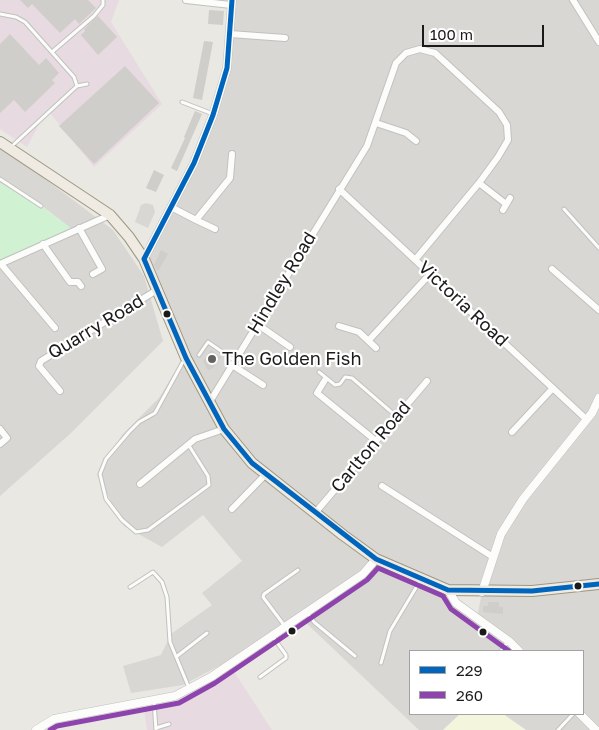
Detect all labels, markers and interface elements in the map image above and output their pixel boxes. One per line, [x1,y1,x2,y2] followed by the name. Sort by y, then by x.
[424,15,546,47] scale bar
[430,25,473,43] text: 100 m
[243,228,321,338] street label: Hindley Road
[413,257,513,351] street label: Victoria Road
[44,290,148,364] street label: Quarry Road
[162,309,172,319] unlabelled marker
[222,348,361,370] place label: The Golden Fish
[206,353,218,365] marker: The Golden Fish
[327,397,415,497] street label: Carlton Road
[573,581,583,591] unlabelled marker
[287,626,297,636] unlabelled marker
[478,627,488,637] unlabelled marker
[409,650,584,715] legend
[456,661,482,679] text: 229
[456,686,483,704] text: 260

